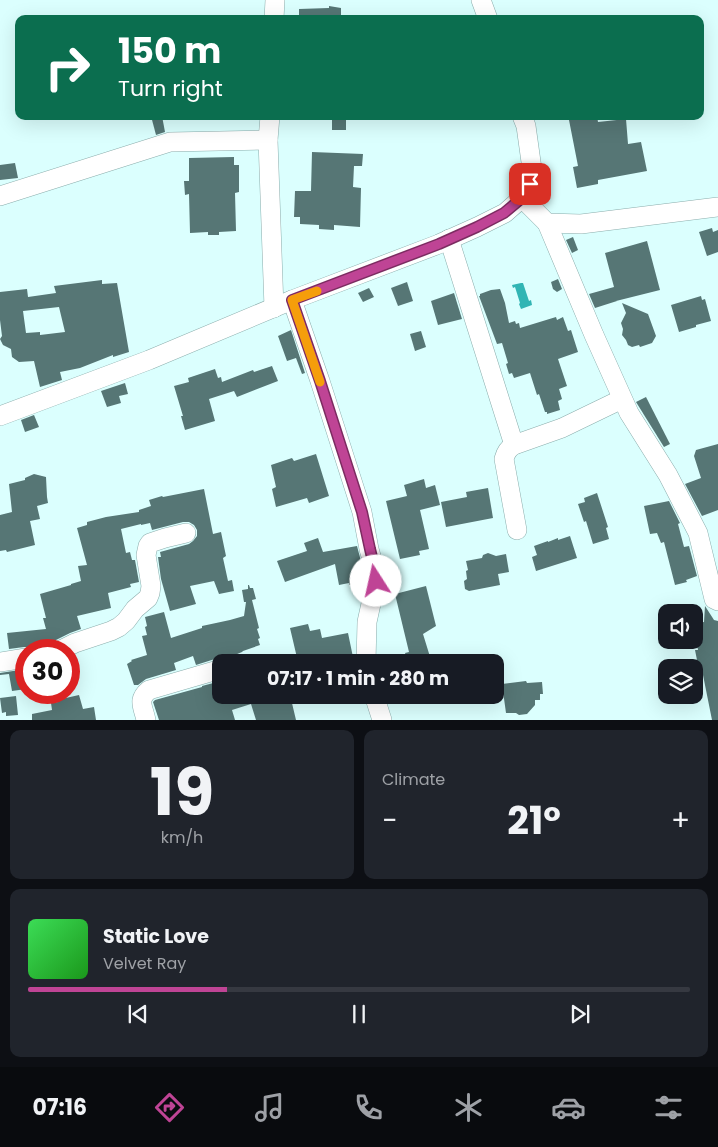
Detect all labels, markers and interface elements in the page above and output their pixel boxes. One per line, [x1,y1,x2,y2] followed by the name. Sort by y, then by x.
[118,26,221,75] text: 150 m
[35,35,100,100] icon: right
[118,73,223,104] text: Turn right
[509,163,551,205] pin
[516,170,544,198] icon: arrive
[349,554,401,606] position arrow
[658,604,703,704] map controls
[658,604,703,649] button: sound
[15,639,80,704] speed limit sign: 30
[658,659,703,704] button: layers
[267,665,449,692] text: 07:17 · 1 min · 280 m
[150,747,214,838] text: 19
[382,768,445,791] text: Climate
[507,794,561,847] text: 21°
[382,801,397,840] text: −
[671,801,690,840] text: +
[161,826,203,849] text: km/h
[103,923,209,950] text: Static Love
[103,952,186,975] text: Velvet Ray
[124,1000,152,1028] icon: previous
[345,1000,373,1028] icon: pause
[566,1000,594,1028] icon: next
[152,1090,187,1125] icon: directions
[252,1090,287,1125] icon: music
[351,1090,386,1125] icon: phone
[451,1090,486,1125] icon: climate
[551,1090,586,1125] icon: car
[651,1090,686,1125] icon: filters
[32,1092,87,1123] text: 07:16

